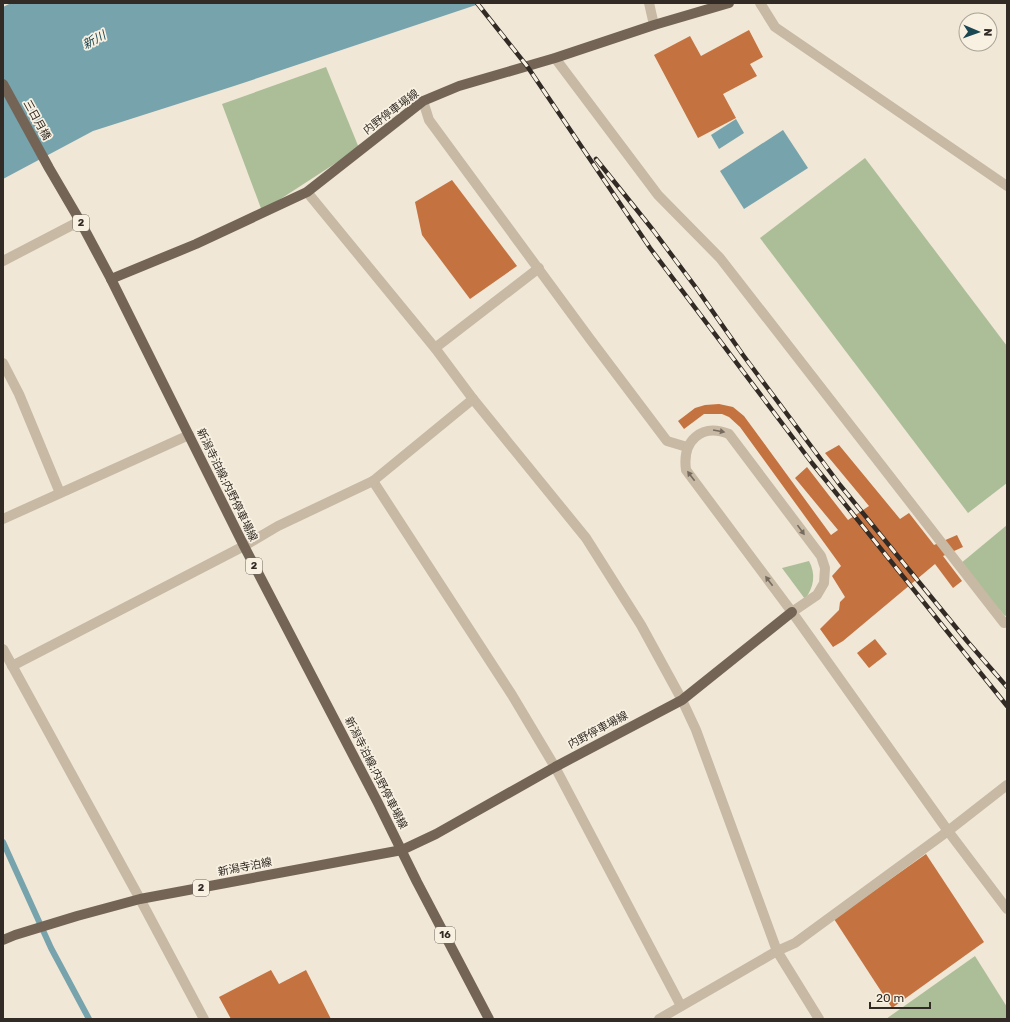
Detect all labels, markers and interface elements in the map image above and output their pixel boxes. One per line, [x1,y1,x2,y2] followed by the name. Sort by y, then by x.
[958,12,998,52] north arrow
[80,27,110,52] water label: 新川
[981,28,994,37] text: N
[361,87,421,137] street label: 内野停車場線
[21,98,53,142] street label: 三日月橋
[73,215,89,231] road number: 2
[194,426,260,544] street label: 新潟寺泊線;内野停車場線
[713,428,726,434] one-way arrow
[687,471,695,482] one-way arrow
[797,524,805,535] one-way arrow
[246,558,262,574] road number: 2
[765,575,773,586] one-way arrow
[566,709,630,751] street label: 内野停車場線
[342,715,410,831] street label: 新潟寺泊線;内野停車場線
[217,855,273,879] street label: 新潟寺泊線
[193,880,209,896] road number: 2
[435,927,455,943] road number: 16
[870,984,930,1010] scale bar
[876,991,904,1005] text: 20 m

